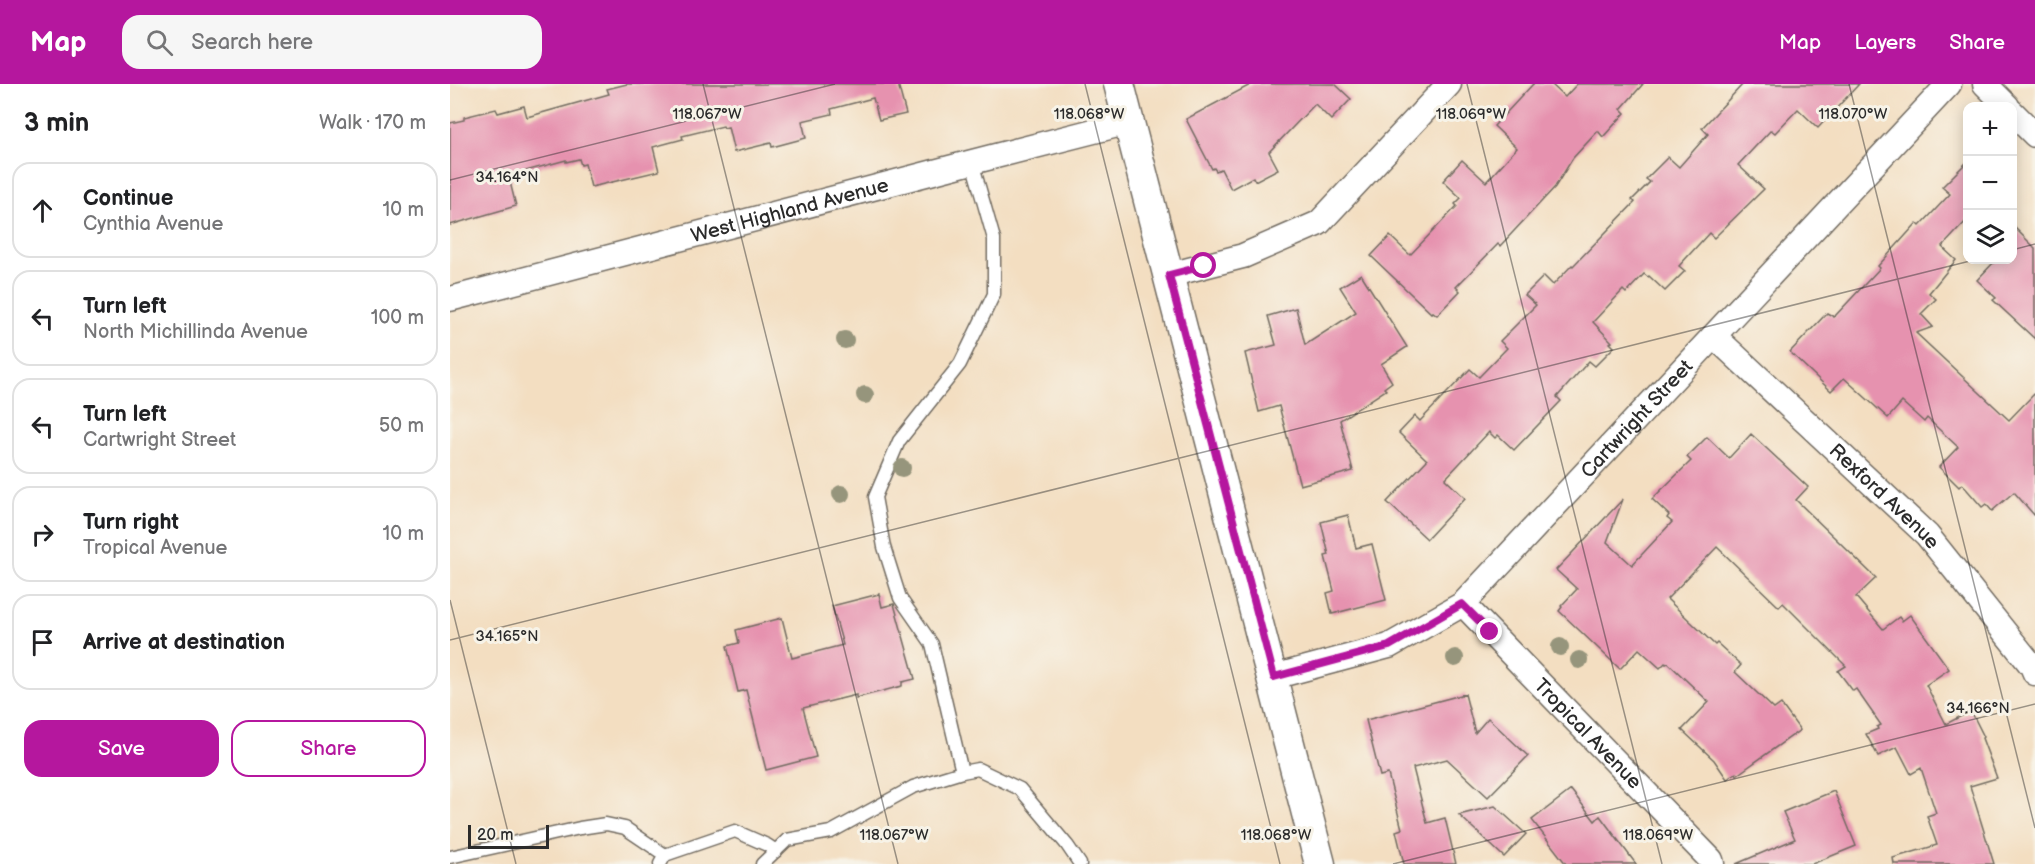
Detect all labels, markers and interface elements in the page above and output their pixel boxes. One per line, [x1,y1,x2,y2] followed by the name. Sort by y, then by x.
[122,15,542,69] search box
[30,26,86,59] text: Map
[143,26,176,59] icon: search
[191,29,313,56] text: Search here
[1779,30,1821,55] text: Map
[1854,30,1916,55] text: Layers
[1949,30,2005,55] text: Share
[1963,102,2017,264] map controls
[1963,102,2017,156] button: +
[672,105,742,124] text: 118.067°W
[1054,105,1125,124] text: 118.068°W
[1436,105,1507,124] text: 118.069°W
[1819,105,1888,124] text: 118.070°W
[24,108,89,139] text: 3 min
[319,111,426,135] text: Walk · 170 m
[1963,156,2017,210] button: −
[475,168,539,187] text: 34.164°N
[688,173,891,248] street label: West Highland Avenue
[83,185,173,212] text: Continue
[26,194,59,227] icon: ahead
[383,198,424,222] text: 10 m
[1963,210,2017,264] button: layers
[83,212,223,236] text: Cynthia Avenue
[1190,252,1216,278] route start
[83,293,167,320] text: Turn left
[26,302,59,335] icon: left
[371,306,424,330] text: 100 m
[83,320,308,344] text: North Michillinda Avenue
[1576,355,1698,483] street label: Cartwright Street
[83,401,167,428] text: Turn left
[26,410,59,443] icon: left
[379,414,424,438] text: 50 m
[83,428,236,452] text: Cartwright Street
[1824,439,1944,554] street label: Rexford Avenue
[83,509,179,536] text: Turn right
[26,518,59,551] icon: right
[383,522,424,546] text: 10 m
[83,536,227,560] text: Tropical Avenue
[1476,618,1502,644] route end
[26,626,59,659] icon: arrive
[476,627,538,646] text: 34.165°N
[83,629,285,656] text: Arrive at destination
[1529,674,1647,794] street label: Tropical Avenue
[1946,699,2010,718] text: 34.166°N
[24,720,219,777] button: Save
[231,720,426,777] button: Share
[468,822,549,850] scale bar
[477,826,513,845] text: 20 m
[859,826,929,845] text: 118.067°W
[1241,826,1312,845] text: 118.068°W
[1623,826,1694,845] text: 118.069°W

